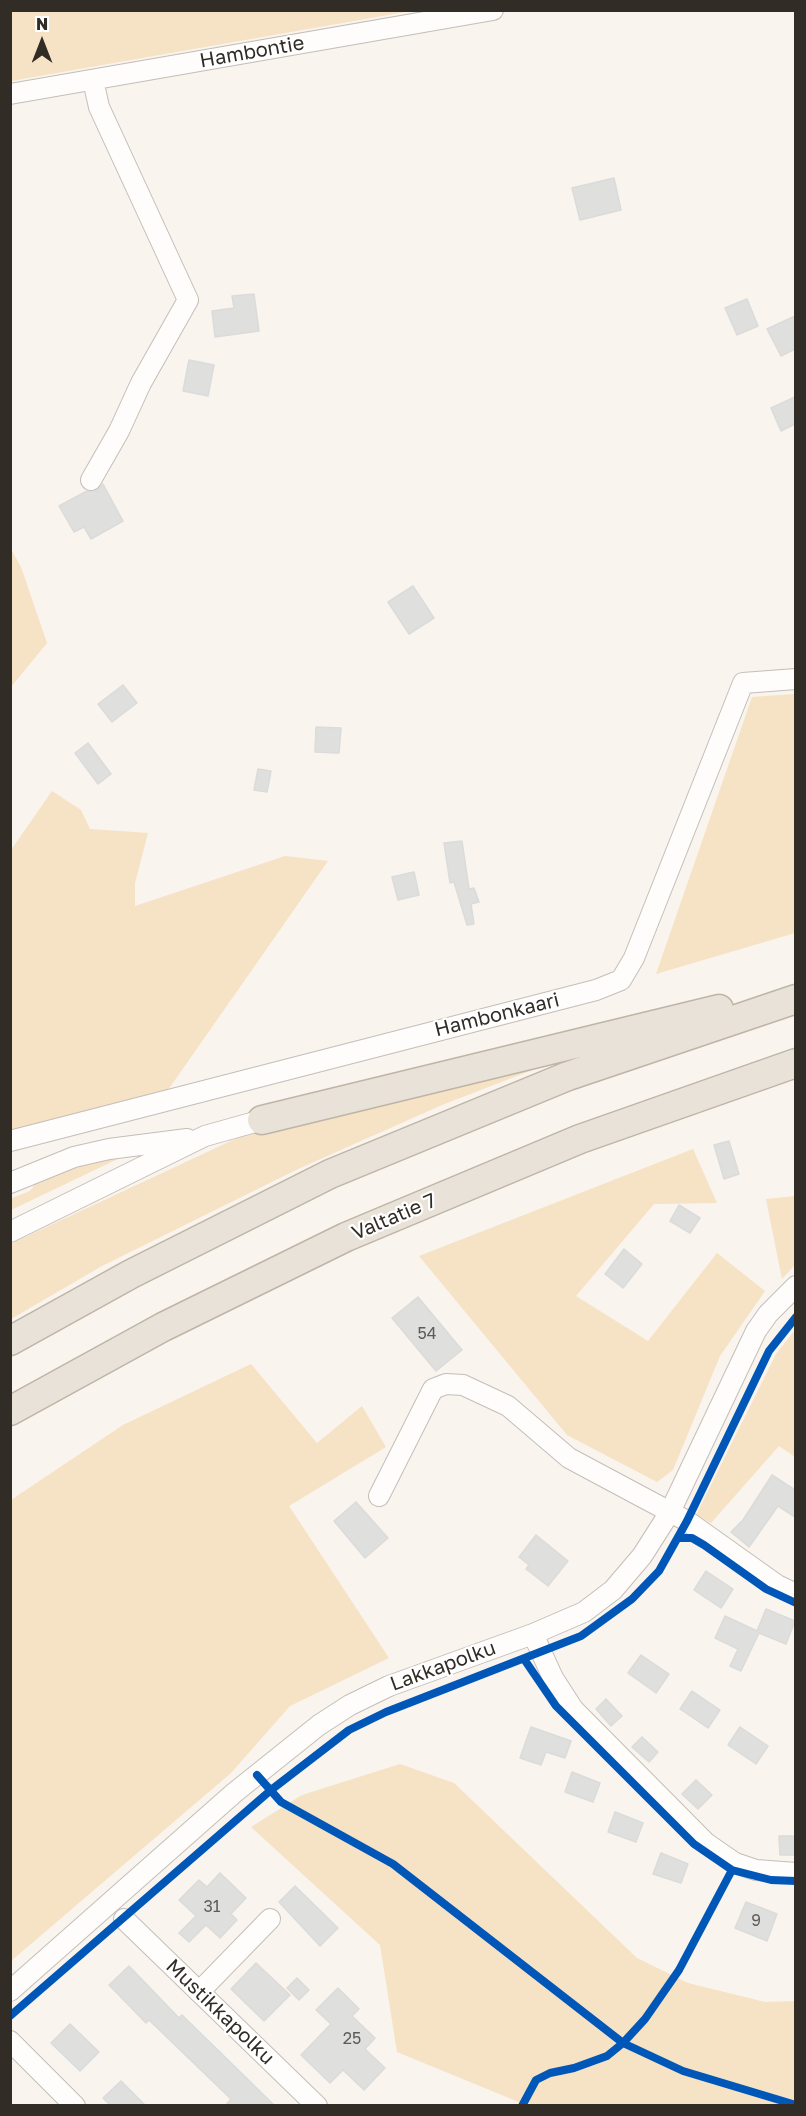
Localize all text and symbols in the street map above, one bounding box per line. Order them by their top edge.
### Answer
north arrow [12,12,72,72]
text: N [36,14,48,34]
street label: Hambontie [198,31,306,73]
street label: Hambonkaari [432,988,562,1042]
street label: Valtatie 7 [348,1189,440,1245]
house number: 54 [417,1324,437,1344]
street label: Lakkapolku [387,1636,499,1696]
house number: 31 [203,1897,221,1917]
house number: 9 [751,1911,761,1931]
street label: Mustikkapolku [161,1954,279,2070]
house number: 25 [343,2029,361,2049]

